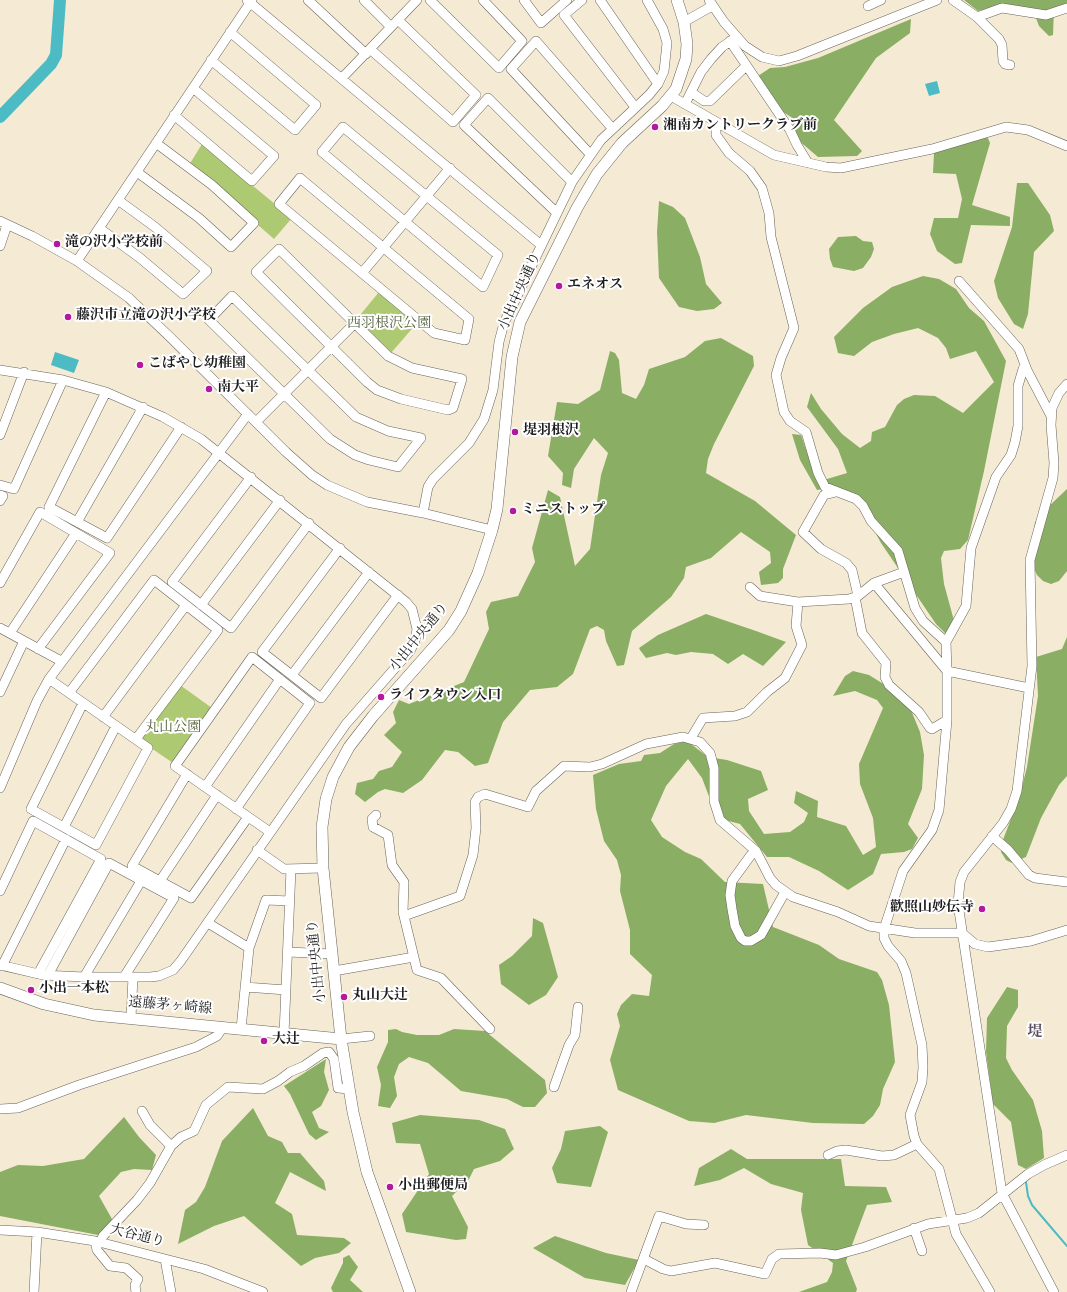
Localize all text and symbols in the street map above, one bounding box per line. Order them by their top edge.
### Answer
place label: 湘南カントリークラブ前 [663,119,817,135]
marker: 湘南カントリークラブ前 [650,122,660,132]
place label: 滝の沢小学校前 [65,236,163,252]
marker: 滝の沢小学校前 [52,239,62,249]
street label: 小出中央通り [496,250,546,334]
place label: エネオス [567,278,623,294]
marker: エネオス [554,281,564,291]
place label: 藤沢市立滝の沢小学校 [76,309,216,325]
marker: 藤沢市立滝の沢小学校 [63,312,73,322]
park label: 西羽根沢公園 [347,317,431,333]
place label: こばやし幼稚園 [148,357,246,373]
marker: こばやし幼稚園 [135,360,145,370]
place label: 南大平 [217,381,259,397]
marker: 南大平 [204,384,214,394]
place label: 堤羽根沢 [523,424,579,440]
marker: 堤羽根沢 [510,427,520,437]
place label: ミニストップ [521,503,605,519]
marker: ミニストップ [508,506,518,516]
street label: 小出中央通り [387,600,453,676]
place label: ライフタウン入口 [389,689,501,705]
marker: ライフタウン入口 [376,692,386,702]
park label: 丸山公園 [145,721,201,737]
place label: 歡照山妙伝寺 [890,901,974,917]
marker: 歡照山妙伝寺 [977,904,987,914]
street label: 小出中央通り [305,918,331,1004]
place label: 小出一本松 [39,982,109,998]
marker: 小出一本松 [26,985,36,995]
place label: 丸山大辻 [352,989,408,1005]
marker: 丸山大辻 [339,992,349,1002]
street label: 遠藤茅ヶ崎線 [127,995,213,1019]
district label: 堤 [1028,1024,1042,1042]
place label: 大辻 [272,1033,300,1049]
marker: 大辻 [259,1036,269,1046]
place label: 小出郵便局 [398,1179,468,1195]
marker: 小出郵便局 [385,1182,395,1192]
street label: 大谷通り [108,1222,166,1252]

